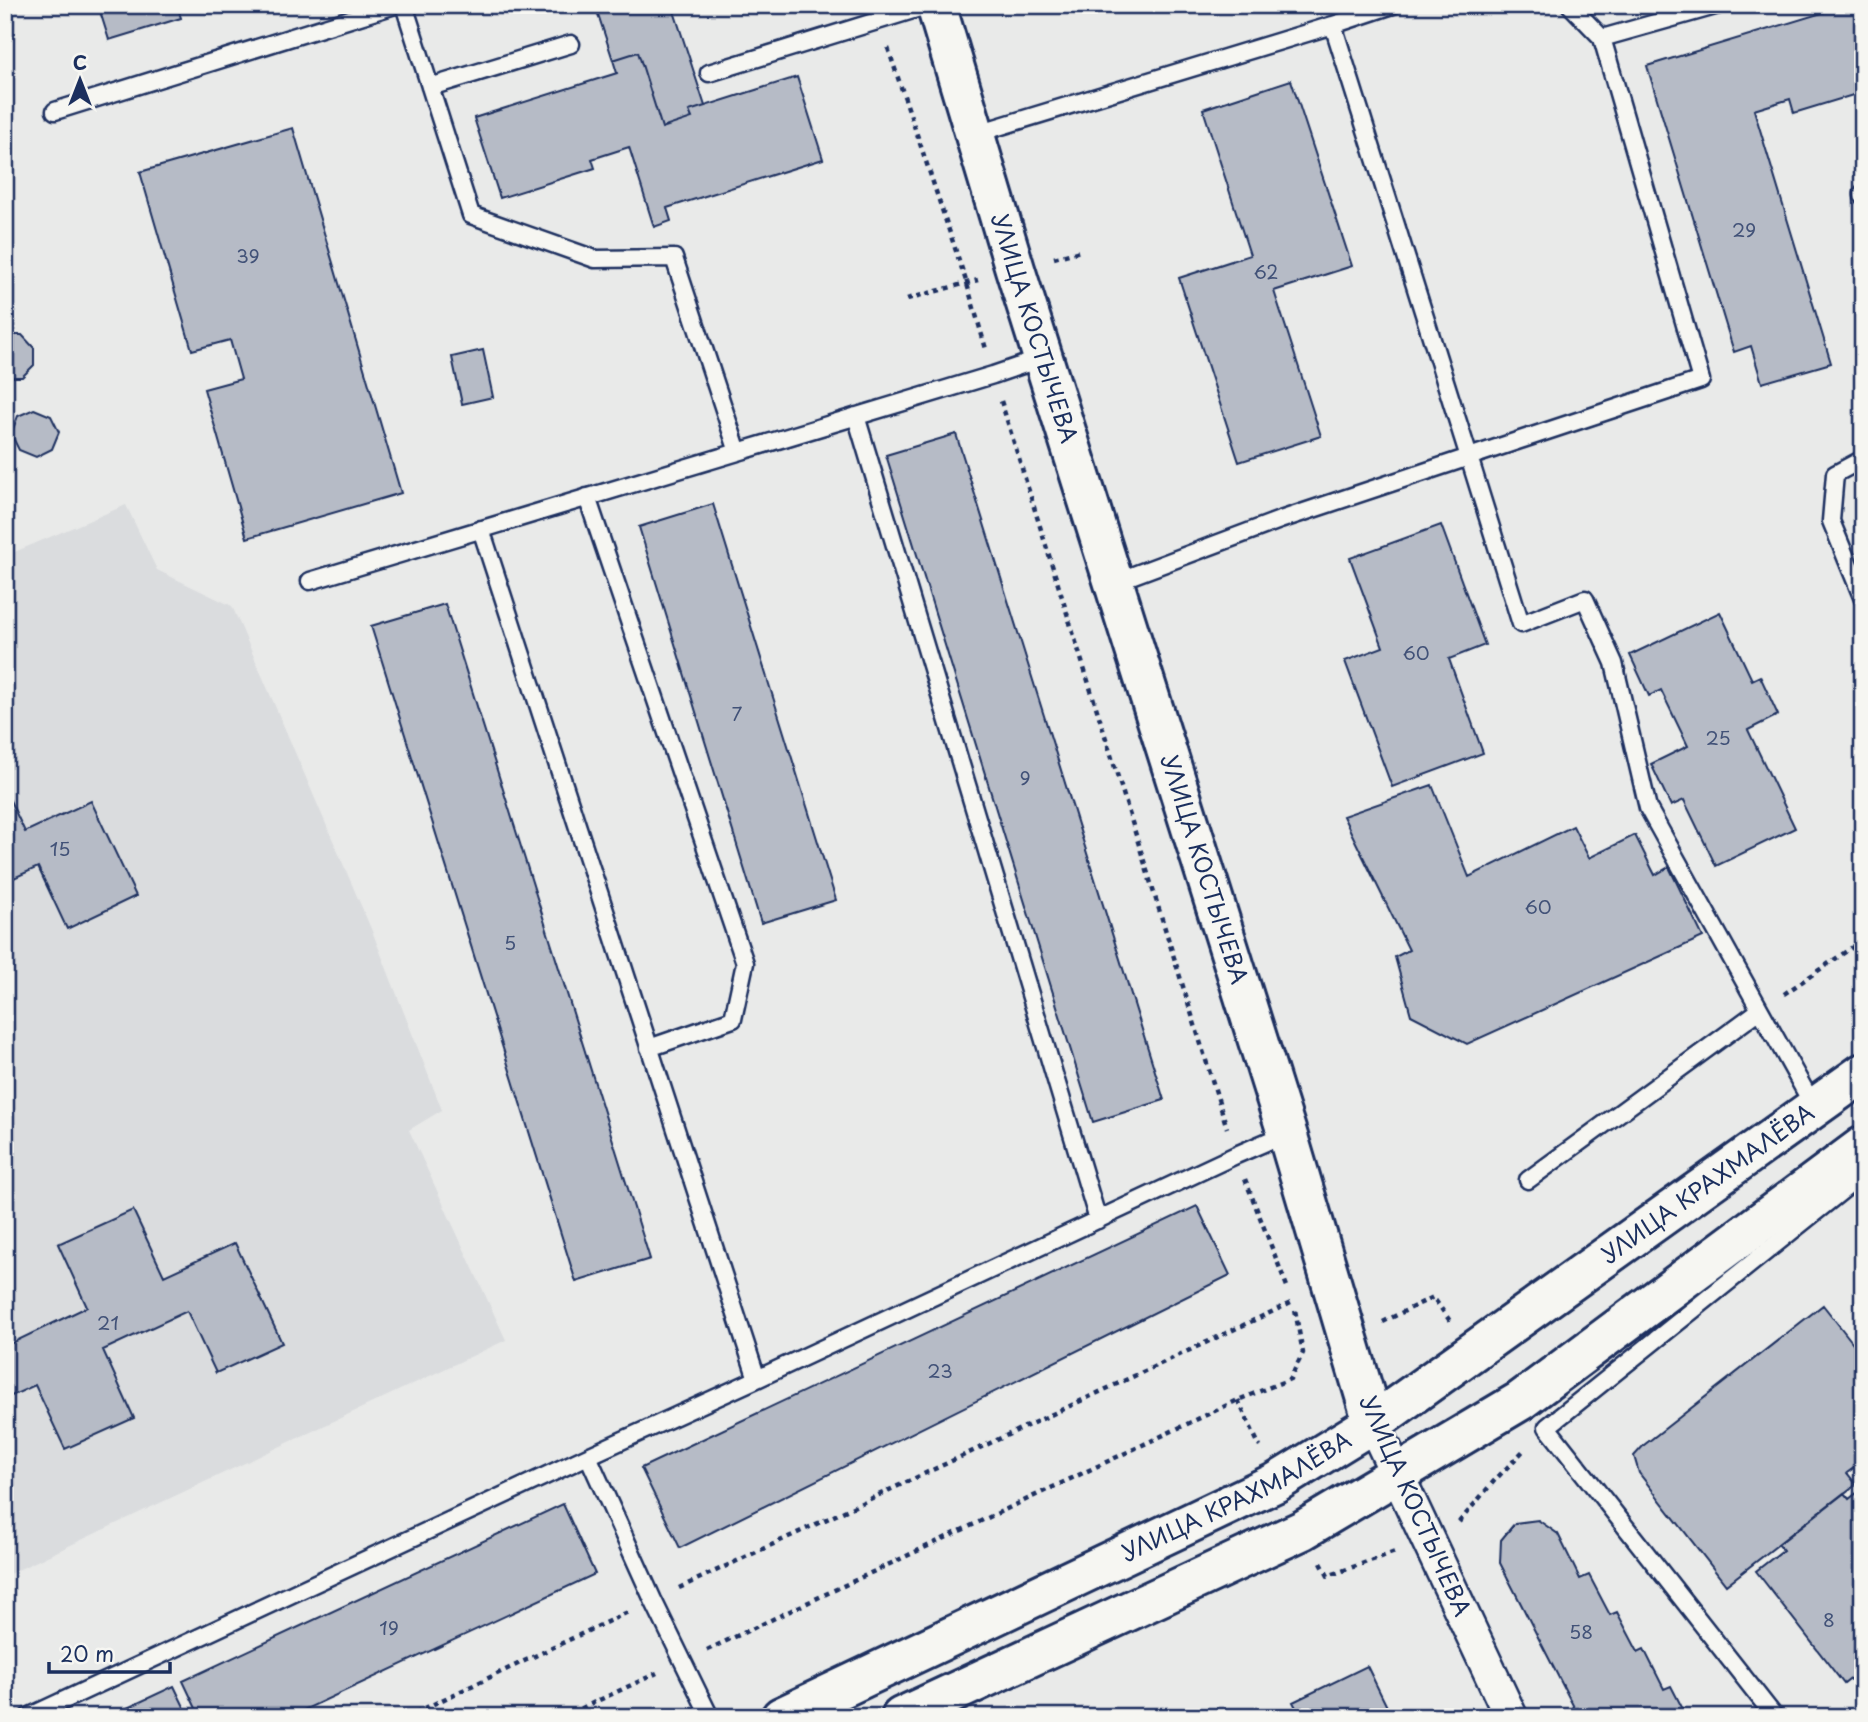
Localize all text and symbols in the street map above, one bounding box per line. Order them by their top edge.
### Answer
north arrow [46,46,116,116]
text: С [73,48,87,76]
street label: УЛИЦА КОСТЫЧЕВА [983,209,1088,447]
house number: 29 [1732,215,1756,243]
house number: 39 [236,241,260,269]
house number: 62 [1254,257,1278,285]
house number: 60 [1402,638,1430,666]
house number: 7 [732,699,743,727]
house number: 25 [1705,723,1731,751]
street label: УЛИЦА КОСТЫЧЕВА [1153,750,1258,988]
house number: 9 [1019,763,1031,791]
house number: 15 [50,834,70,862]
house number: 60 [1524,892,1552,920]
house number: 5 [504,928,516,956]
street label: УЛИЦА КРАХМАЛЁВА [1593,1094,1821,1271]
house number: 21 [97,1308,119,1336]
house number: 23 [927,1356,953,1384]
street label: УЛИЦА КОСТЫЧЕВА [1352,1389,1481,1621]
street label: УЛИЦА КРАХМАЛЁВА [1115,1422,1357,1569]
house number: 8 [1823,1605,1835,1633]
house number: 19 [379,1613,399,1641]
house number: 58 [1569,1617,1593,1645]
scale bar [49,1631,170,1675]
text: 20 m [60,1637,114,1669]

